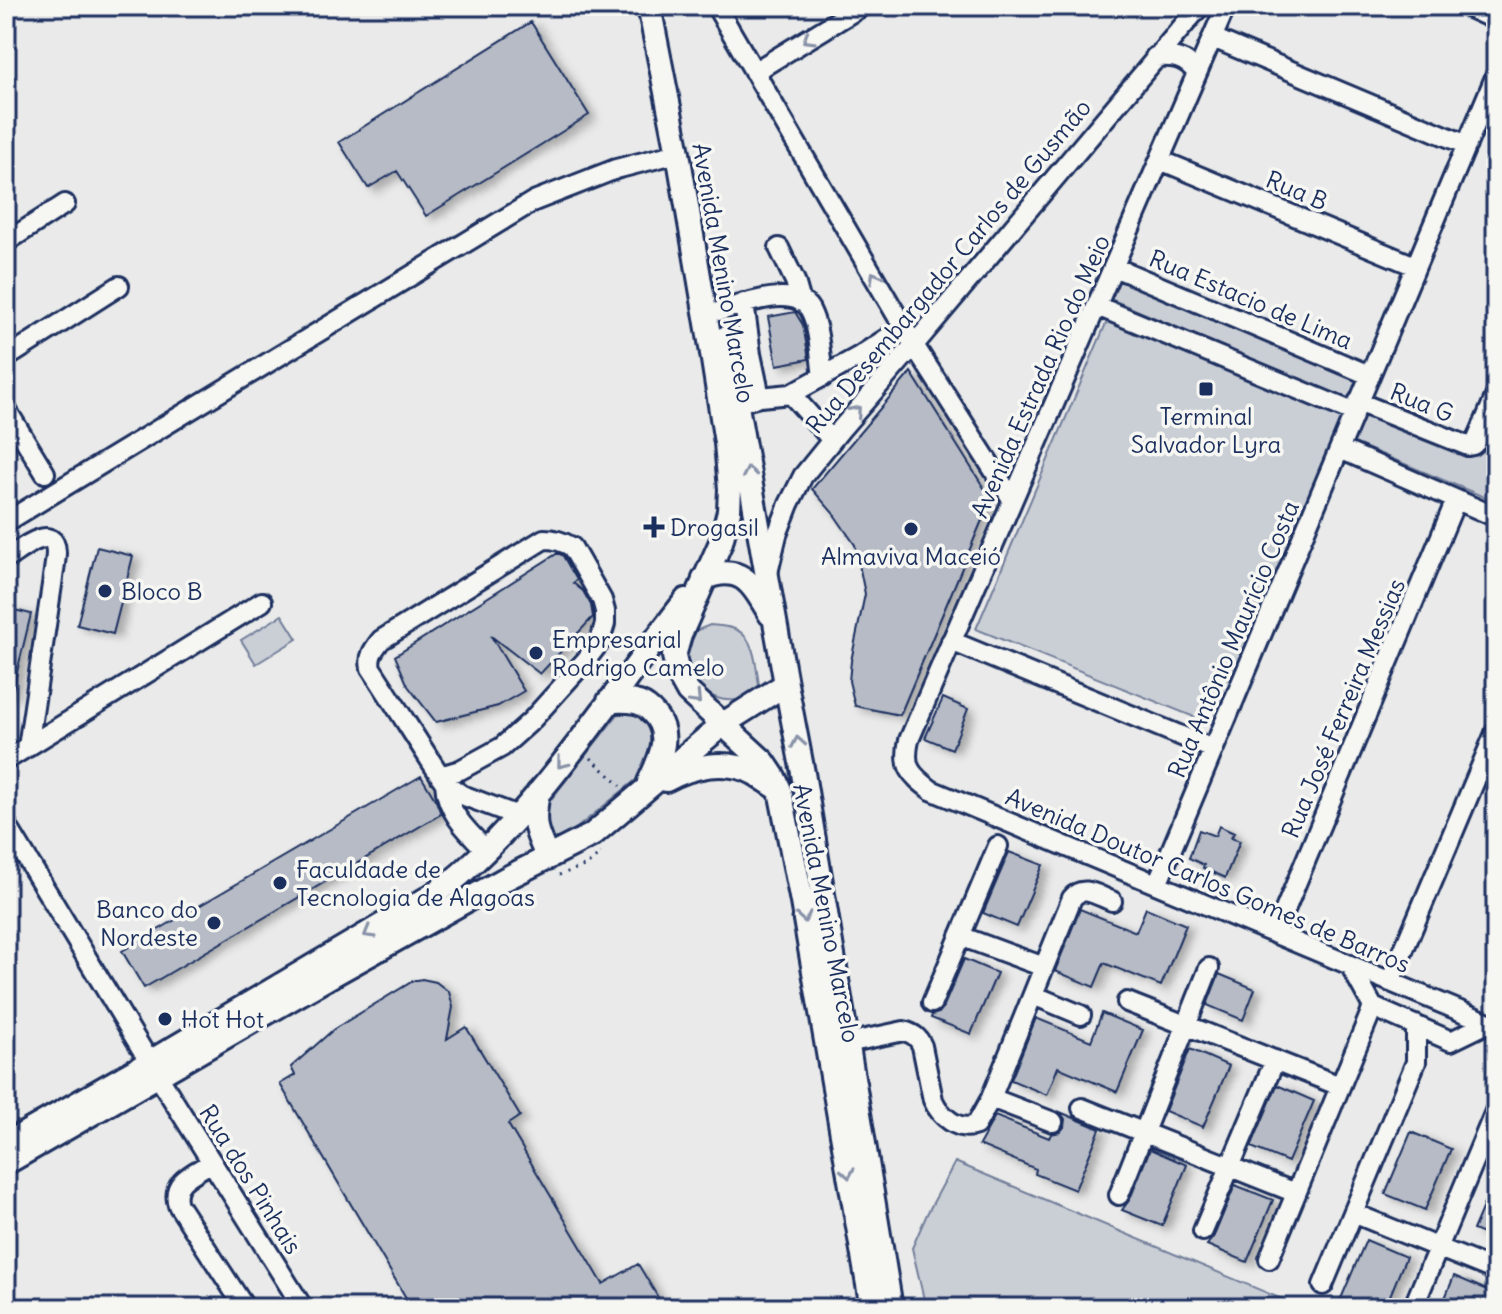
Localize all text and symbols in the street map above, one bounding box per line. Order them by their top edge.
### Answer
one-way arrow [802,30,817,45]
street label: Rua Desembargador Carlos de Gusmão [799,93,1097,439]
street label: Avenida Menino Marcelo [686,141,762,405]
street label: Rua B [1262,164,1332,216]
street label: Avenida Estrada Rio do Meio [964,230,1116,522]
street label: Rua Estacio de Lima [1145,243,1357,355]
one-way arrow [869,271,885,286]
street label: Rua G [1386,376,1458,428]
marker: Terminal Salvador Lyra [1197,380,1215,398]
place label: Terminal Salvador Lyra [1131,401,1281,459]
one-way arrow [846,406,860,421]
one-way arrow [741,465,758,478]
street label: Rua Antônio Maurício Costa [1161,496,1305,782]
place label: Drogasil [670,512,759,542]
marker: Drogasil [645,518,663,536]
marker: Almaviva Maceió [902,520,920,538]
place label: Almaviva Maceió [821,541,1001,571]
street label: Rua José Ferreira Messias [1275,574,1411,842]
place label: Bloco B [121,576,203,606]
marker: Bloco B [96,582,114,600]
place label: Empresarial Rodrigo Camelo [552,624,725,682]
marker: Empresarial Rodrigo Camelo [527,644,545,662]
one-way arrow [687,690,702,704]
one-way arrow [790,735,807,749]
one-way arrow [557,754,571,769]
street label: Avenida Menino Marcelo [787,781,867,1045]
street label: Avenida Doutor Carlos Gomes de Barros [1001,781,1415,979]
place label: Faculdade de Tecnologia de Alagoas [296,854,535,912]
marker: Faculdade de Tecnologia de Alagoas [271,874,289,892]
place label: Banco do Nordeste [96,894,198,952]
one-way arrow [795,910,812,924]
marker: Banco do Nordeste [205,914,223,932]
one-way arrow [363,923,378,939]
place label: Hot Hot [181,1004,264,1034]
marker: Hot Hot [156,1010,174,1028]
street label: Rua dos Pinhais [193,1099,309,1259]
one-way arrow [839,1166,856,1180]

